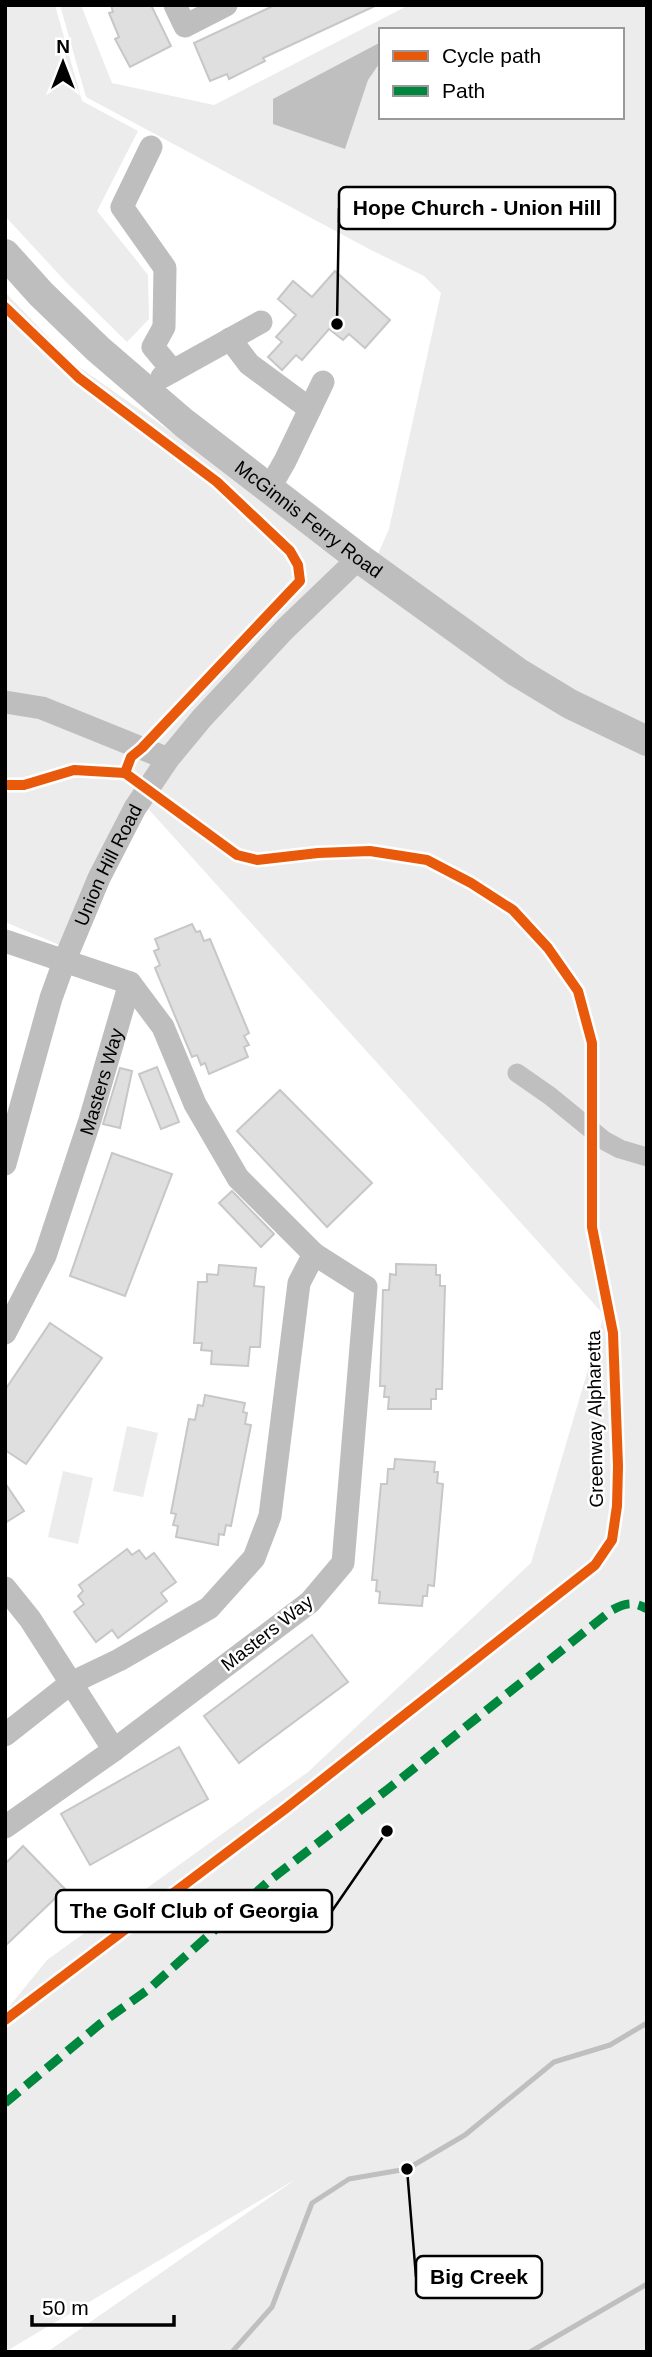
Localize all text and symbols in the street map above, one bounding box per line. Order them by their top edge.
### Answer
north arrow [28,28,98,98]
legend [379,28,624,119]
text: N [56,36,70,57]
text: Cycle path [442,44,541,67]
text: Path [442,79,485,102]
callout: Hope Church - Union Hill [339,187,615,229]
text: Hope Church - Union Hill [353,196,601,219]
street label: McGinnis Ferry Road [231,456,386,582]
street label: Union Hill Road [70,801,146,929]
street label: Masters Way [75,1025,127,1138]
street label: Greenway Alpharetta [583,1330,607,1508]
street label: Masters Way [217,1591,317,1675]
callout: The Golf Club of Georgia [56,1890,332,1932]
text: The Golf Club of Georgia [70,1899,319,1922]
callout: Big Creek [416,2256,542,2298]
text: Big Creek [430,2265,528,2288]
scale bar [32,2284,173,2328]
text: 50 m [42,2296,89,2319]

